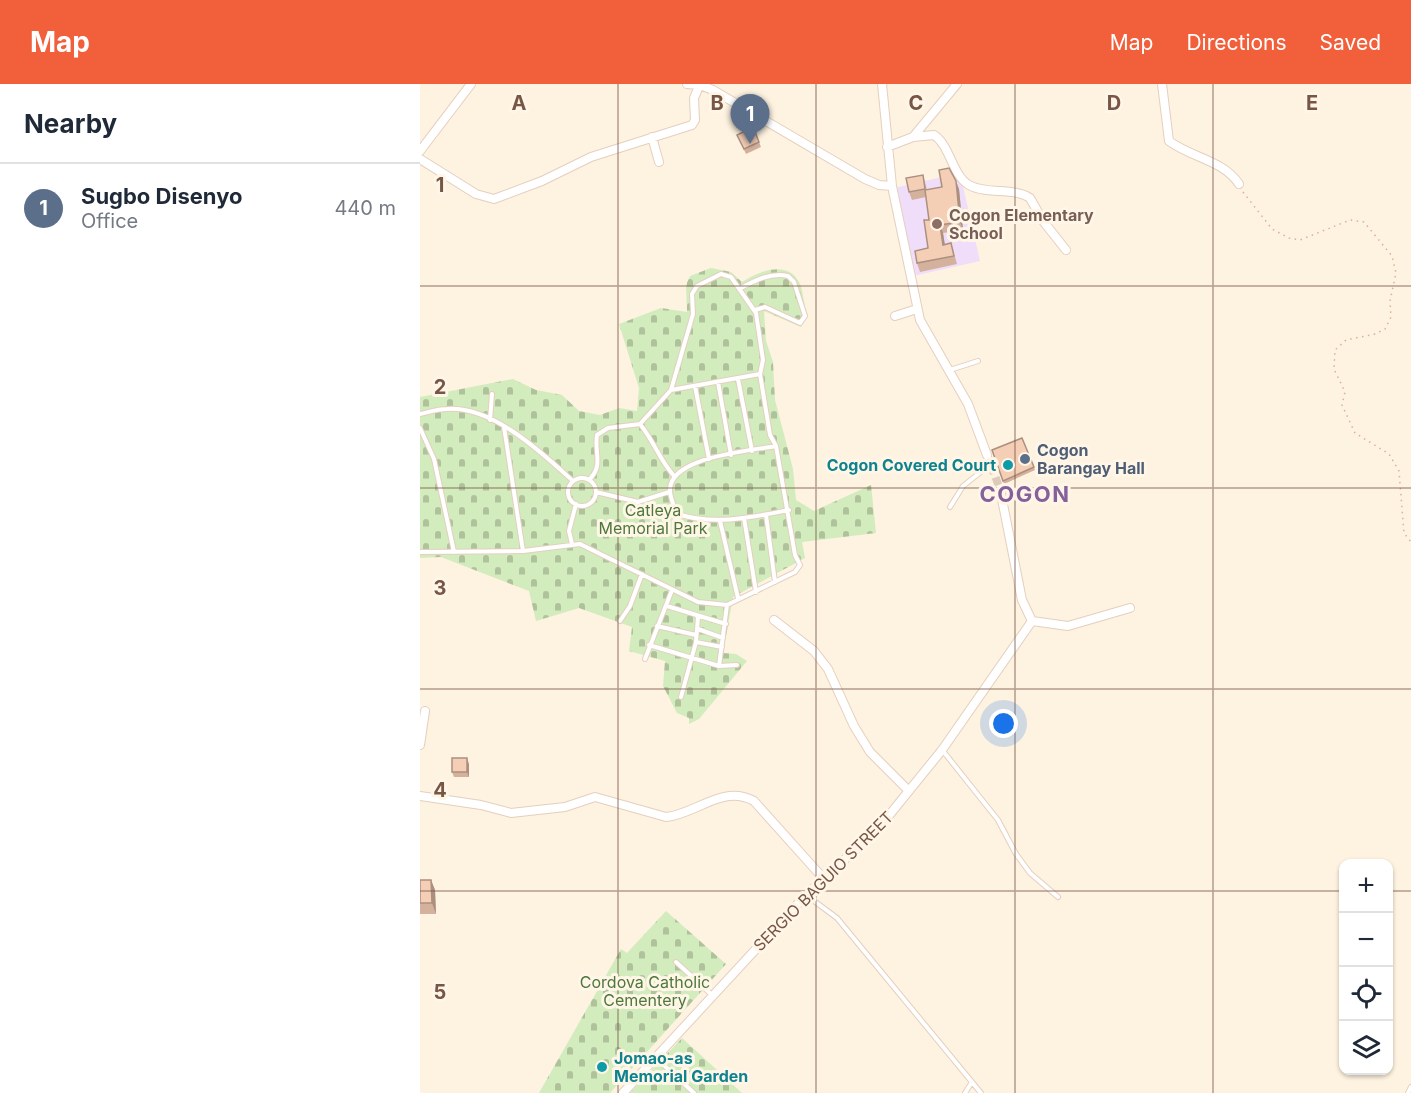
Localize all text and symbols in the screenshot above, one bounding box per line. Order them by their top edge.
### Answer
text: Map [30,25,90,59]
text: Map [1110,30,1153,55]
text: Directions [1186,30,1287,55]
text: Saved [1320,30,1381,55]
text: A [512,91,527,115]
text: B [710,91,724,115]
text: C [909,91,923,115]
text: D [1107,91,1121,115]
text: E [1306,91,1318,115]
pin: 1 [730,94,770,144]
text: Nearby [24,108,117,139]
text: 1 [436,173,444,197]
text: Sugbo Disenyo [81,183,243,209]
text: 1 [39,196,48,220]
text: 440 m [334,196,396,220]
place label: Cogon Elementary School [949,205,1094,243]
text: Office [81,209,138,233]
marker: Cogon Elementary School [930,217,944,231]
text: 2 [434,375,446,399]
place label: Cogon Barangay Hall [1037,440,1145,478]
marker: Cogon Barangay Hall [1018,452,1032,466]
place label: Cogon Covered Court [827,455,996,475]
marker: Cogon Covered Court [1001,458,1015,472]
district label: COGON [980,481,1070,507]
park label: Catleya Memorial Park [598,500,708,538]
text: 3 [434,576,446,600]
your location [989,709,1018,738]
text: 4 [433,778,447,802]
street label: SERGIO BAGUIO STREET [749,807,897,955]
map controls [1339,859,1393,1075]
button: + [1339,859,1393,913]
button: − [1339,913,1393,967]
button: locate [1339,967,1393,1021]
park label: Cordova Catholic Cementery [580,972,710,1010]
text: 5 [434,980,446,1004]
button: layers [1339,1021,1393,1075]
place label: Jomao-as Memorial Garden [614,1048,748,1086]
marker: Jomao-as Memorial Garden [595,1060,609,1074]

